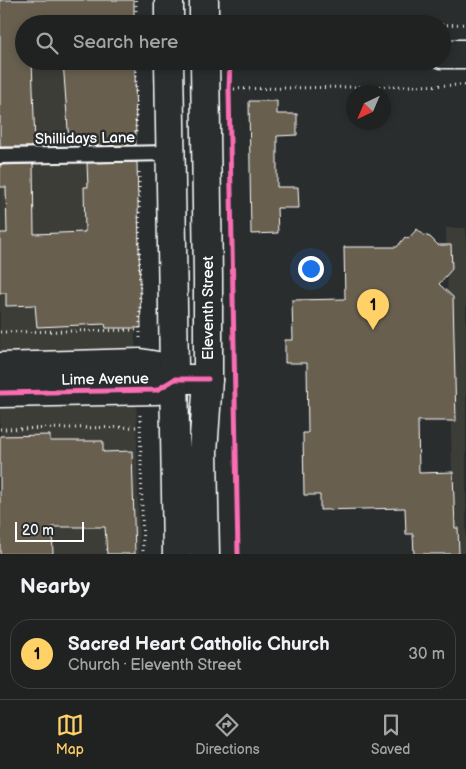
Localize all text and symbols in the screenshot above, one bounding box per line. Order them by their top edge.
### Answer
search box [15,15,451,70]
icon: search [33,29,61,57]
text: Search here [73,31,178,54]
north arrow [346,85,391,130]
street label: Shillidays Lane [35,128,135,149]
street label: Eleventh Street [199,256,218,360]
your location [298,256,324,282]
pin: 1 [357,289,389,330]
street label: Lime Avenue [61,369,149,390]
scale bar [15,519,84,542]
text: 20 m [22,522,54,539]
text: Nearby [20,574,90,599]
text: Sacred Heart Catholic Church [68,633,330,656]
text: 1 [34,645,40,664]
text: 30 m [408,645,445,664]
text: Church · Eleventh Street [68,656,241,675]
tab: Map [56,711,84,758]
tab: Directions [195,711,260,758]
tab: Saved [371,711,410,758]

